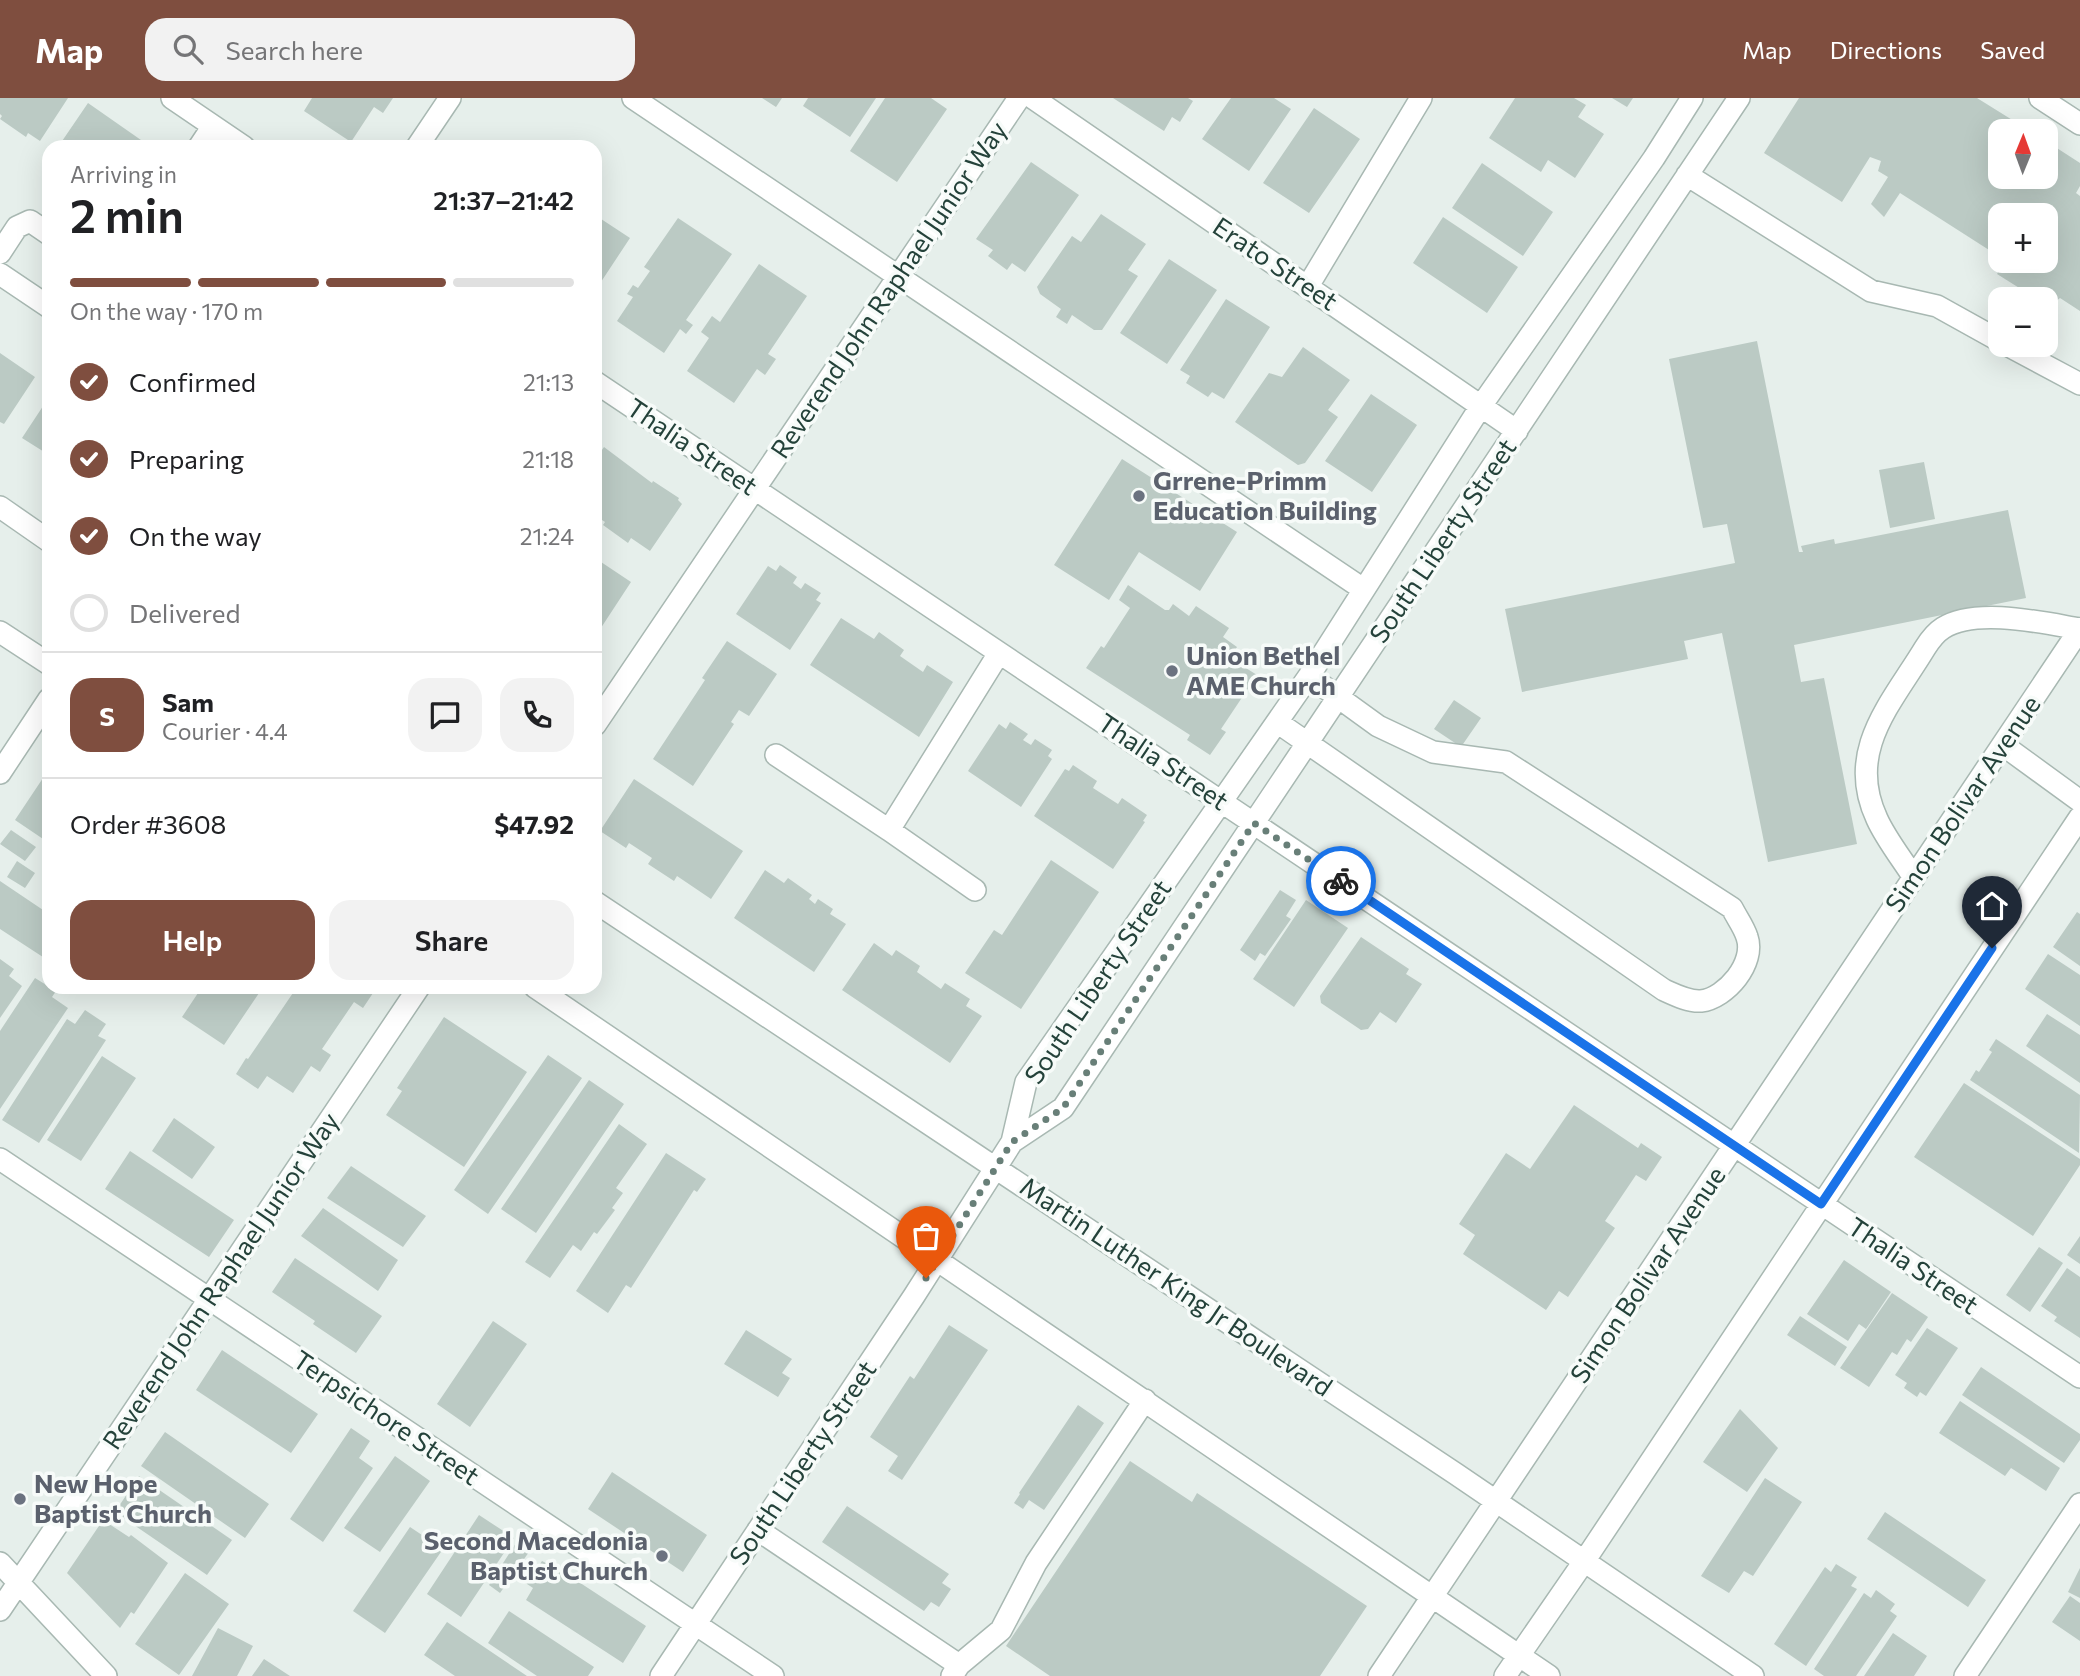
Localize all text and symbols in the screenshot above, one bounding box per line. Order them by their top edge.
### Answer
search box [145,18,635,81]
text: Map [35,29,103,70]
icon: search [169,30,207,68]
text: Search here [225,34,363,65]
text: Map [1742,35,1792,64]
text: Directions [1830,35,1942,64]
text: Saved [1980,35,2045,64]
street label: Reverend John Raphael Junior Way [763,115,1012,463]
north arrow [1988,119,2058,189]
map controls [1988,119,2058,357]
text: Arriving in [70,160,177,188]
text: 21:37–21:42 [433,184,574,215]
text: 2 min [70,186,184,242]
button: + [1988,203,2058,273]
street label: Erato Street [1208,210,1344,316]
button: − [1988,287,2058,357]
text: On the way · 170 m [70,297,263,325]
icon: check [70,363,108,401]
text: Confirmed [129,366,256,397]
text: 21:13 [523,368,574,396]
street label: Thalia Street [622,391,764,501]
street label: South Liberty Street [1362,432,1522,648]
icon: check [70,440,108,478]
text: Preparing [129,443,244,474]
text: 21:18 [522,445,574,473]
place label: Grrene-Primm Education Building [1153,464,1377,525]
marker: Grrene-Primm Education Building [1131,488,1147,504]
icon: check [70,517,108,555]
text: On the way [129,520,262,551]
text: 21:24 [520,522,574,550]
text: Delivered [129,597,240,628]
place label: Union Bethel AME Church [1186,639,1340,700]
marker: Union Bethel AME Church [1164,663,1180,679]
button: chat [408,678,482,752]
button: phone [500,678,574,752]
text: Sam [162,686,214,717]
street label: Simon Bolivar Avenue [1878,689,2046,917]
text: S [99,700,115,731]
street label: Thalia Street [1093,706,1235,816]
text: Courier · 4.4 [162,717,288,745]
text: Order #3608 [70,808,226,839]
text: $47.92 [494,808,574,839]
courier [1306,846,1376,916]
icon: bike [1322,862,1360,900]
street label: South Liberty Street [1017,873,1177,1089]
pin [1962,876,2022,948]
icon: home [1973,887,2011,925]
button: Help [70,900,315,980]
button: Share [329,900,574,980]
street label: Reverend John Raphael Junior Way [95,1106,344,1454]
street label: Simon Bolivar Avenue [1563,1160,1731,1388]
street label: Martin Luther King Jr Boulevard [1015,1170,1339,1402]
pin [896,1206,956,1278]
street label: Thalia Street [1843,1210,1985,1320]
icon: bag [907,1217,945,1255]
street label: Terpsichore Street [288,1343,486,1491]
street label: South Liberty Street [722,1354,882,1570]
place label: New Hope Baptist Church [34,1467,212,1528]
marker: New Hope Baptist Church [12,1491,28,1507]
place label: Second Macedonia Baptist Church [424,1524,648,1585]
marker: Second Macedonia Baptist Church [654,1548,670,1564]

